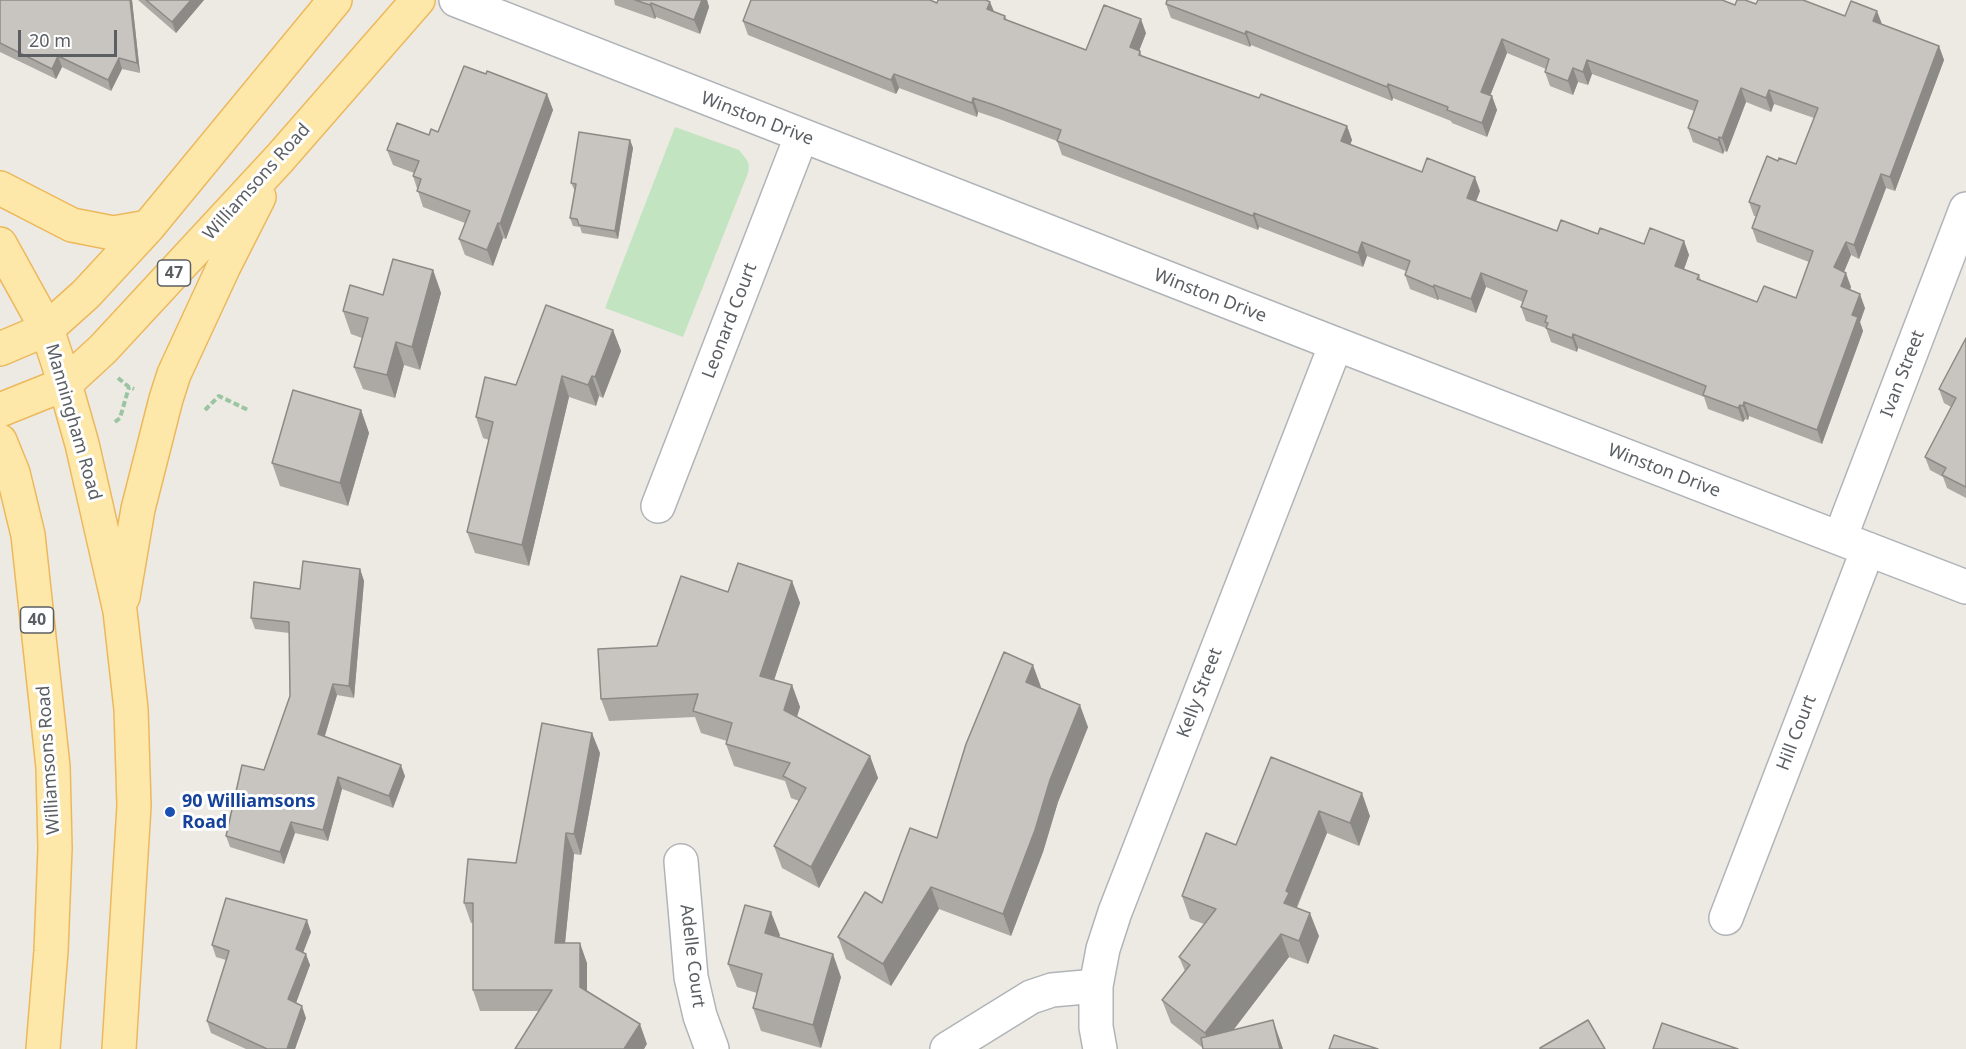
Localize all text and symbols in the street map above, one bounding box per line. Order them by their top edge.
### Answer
scale bar [21,18,120,56]
text: 20 m [29,28,71,52]
street label: Winston Drive [698,88,816,150]
street label: Williamsons Road [199,119,315,245]
road number: 47 [158,260,190,286]
street label: Leonard Court [698,260,762,382]
street label: Winston Drive [1151,265,1269,327]
street label: Ivan Street [1877,327,1929,421]
street label: Manningham Road [40,341,106,503]
street label: Winston Drive [1605,440,1723,502]
road number: 40 [20,607,54,633]
street label: Kelly Street [1173,645,1227,741]
street label: Williamsons Road [33,685,65,835]
street label: Hill Court [1773,692,1821,774]
place label: 90 Williamsons Road [182,791,316,834]
marker: 90 Williamsons Road [163,805,177,819]
street label: Adelle Court [675,903,709,1009]

